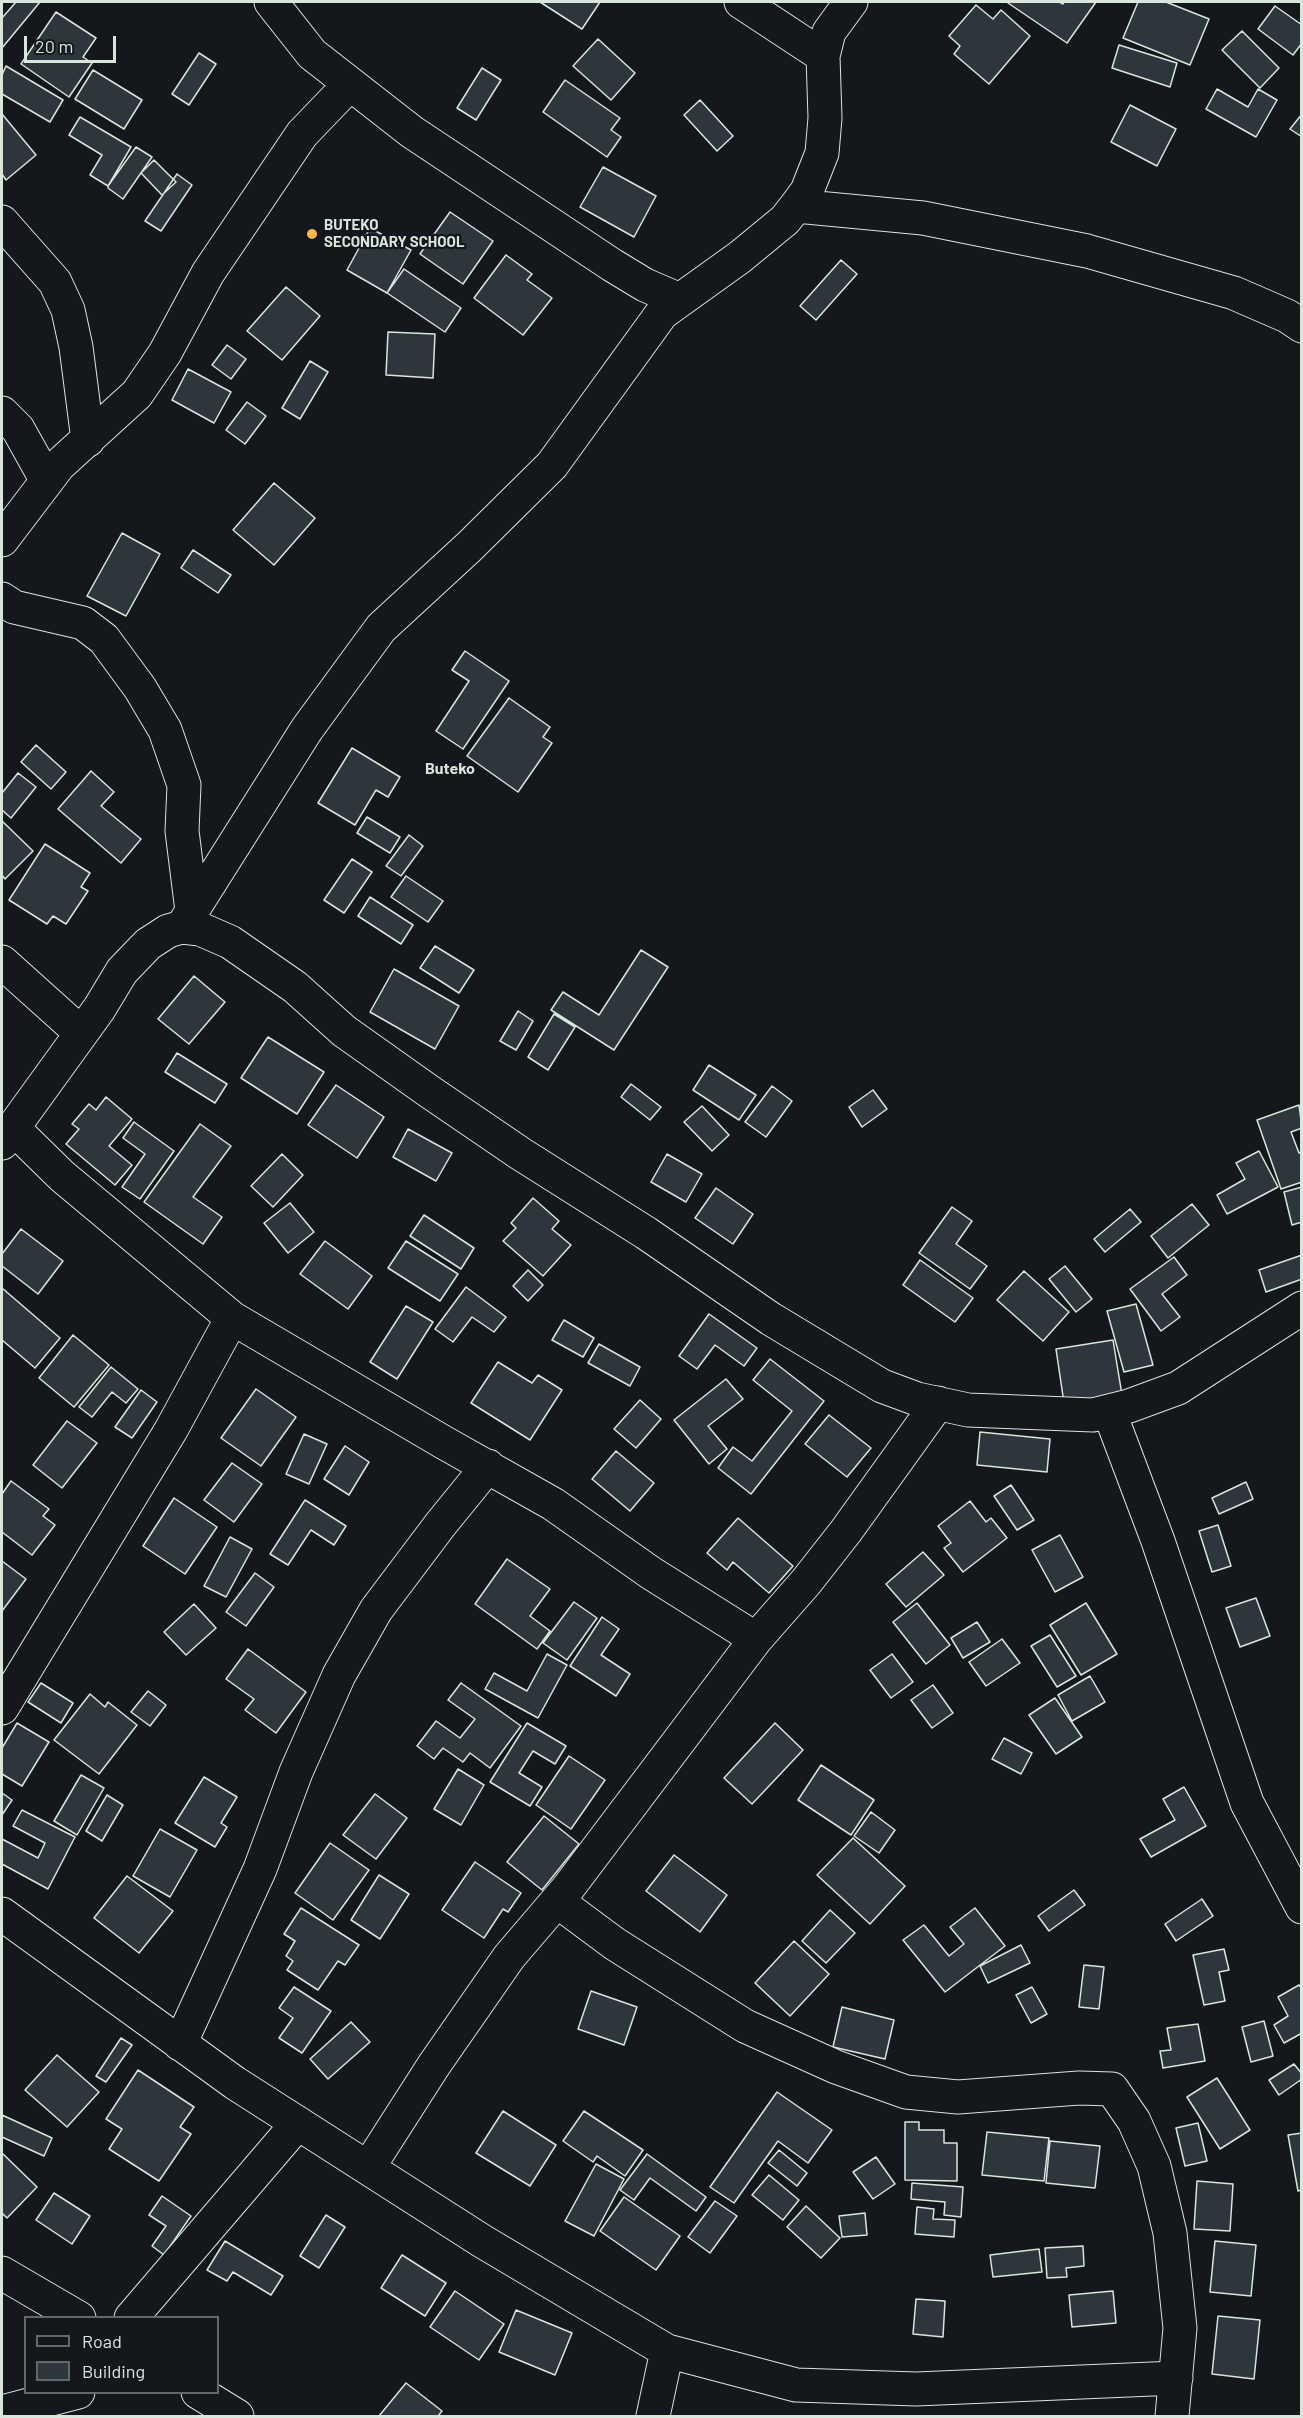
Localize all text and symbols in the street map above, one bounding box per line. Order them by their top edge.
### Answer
scale bar [27,24,118,62]
text: 20 m [35,35,73,57]
place label: BUTEKO SECONDARY SCHOOL [324,216,464,251]
marker: BUTEKO SECONDARY SCHOOL [305,227,319,241]
district label: Buteko [425,759,475,779]
legend [24,2316,219,2394]
text: Road [82,2330,122,2352]
text: Building [82,2360,145,2382]

